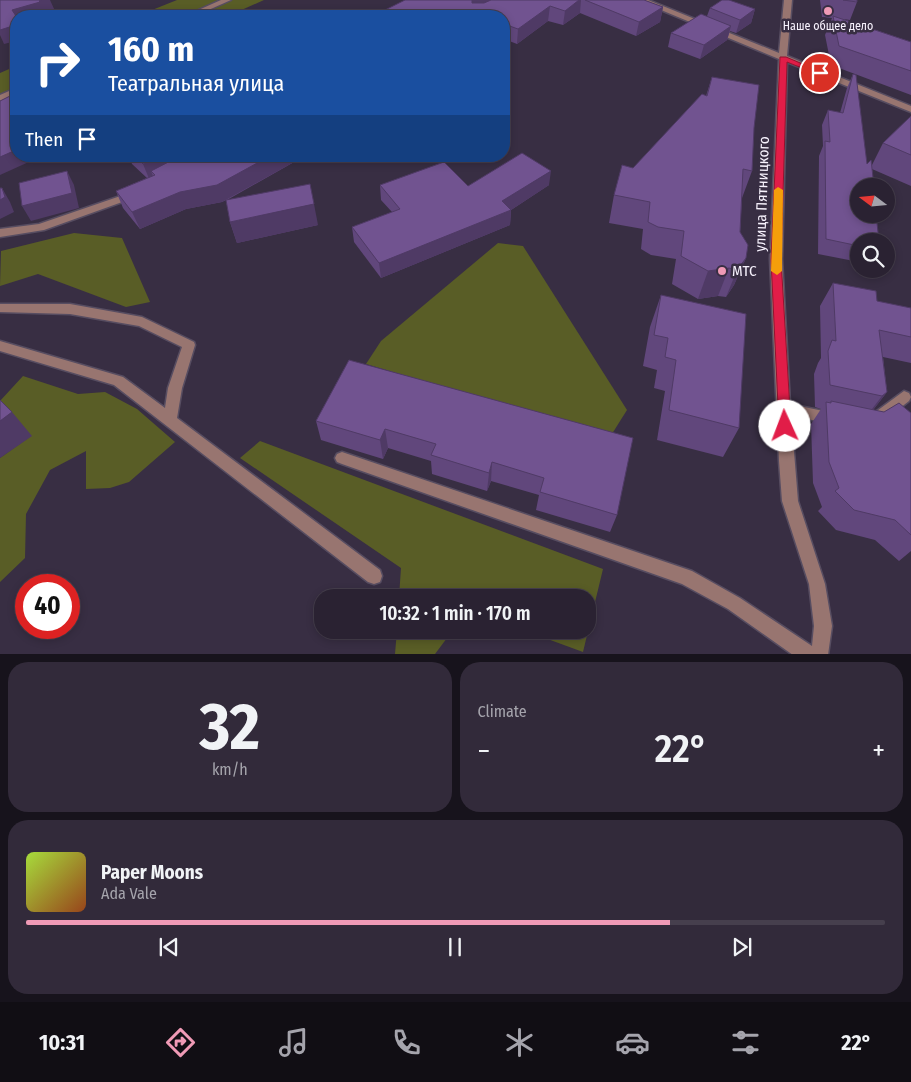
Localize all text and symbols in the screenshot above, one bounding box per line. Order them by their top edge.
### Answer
marker: Наше общее дело [822,5,834,17]
place label: Наше общее дело [783,19,873,33]
text: 160 m [108,28,194,70]
icon: right [25,30,90,95]
pin [799,52,841,94]
icon: arrive [806,59,834,87]
text: Театральная улица [108,70,284,97]
icon: arrive [73,125,101,153]
text: Then [25,128,63,151]
street label: улица Пятницкого [751,136,773,252]
north arrow [850,178,895,222]
map controls [850,178,895,278]
button: search [850,233,895,278]
place label: МТС [732,262,757,280]
marker: МТС [716,265,728,277]
position arrow [758,399,810,451]
speed limit sign: 40 [15,574,80,639]
text: 10:32 · 1 min · 170 m [379,602,531,625]
text: 32 [200,688,260,766]
text: Climate [478,702,527,721]
text: 22° [655,726,708,772]
text: − [478,734,490,767]
text: + [872,734,885,767]
text: km/h [212,760,248,779]
text: Paper Moons [101,861,203,884]
text: Ada Vale [101,884,157,903]
icon: previous [155,933,183,961]
icon: pause [441,933,469,961]
icon: next [728,933,756,961]
icon: directions [163,1025,198,1060]
icon: music [276,1025,311,1060]
icon: phone [389,1025,424,1060]
icon: climate [502,1025,537,1060]
icon: car [615,1025,650,1060]
icon: filters [728,1025,763,1060]
text: 10:31 [39,1029,85,1056]
text: 22° [841,1029,872,1056]

